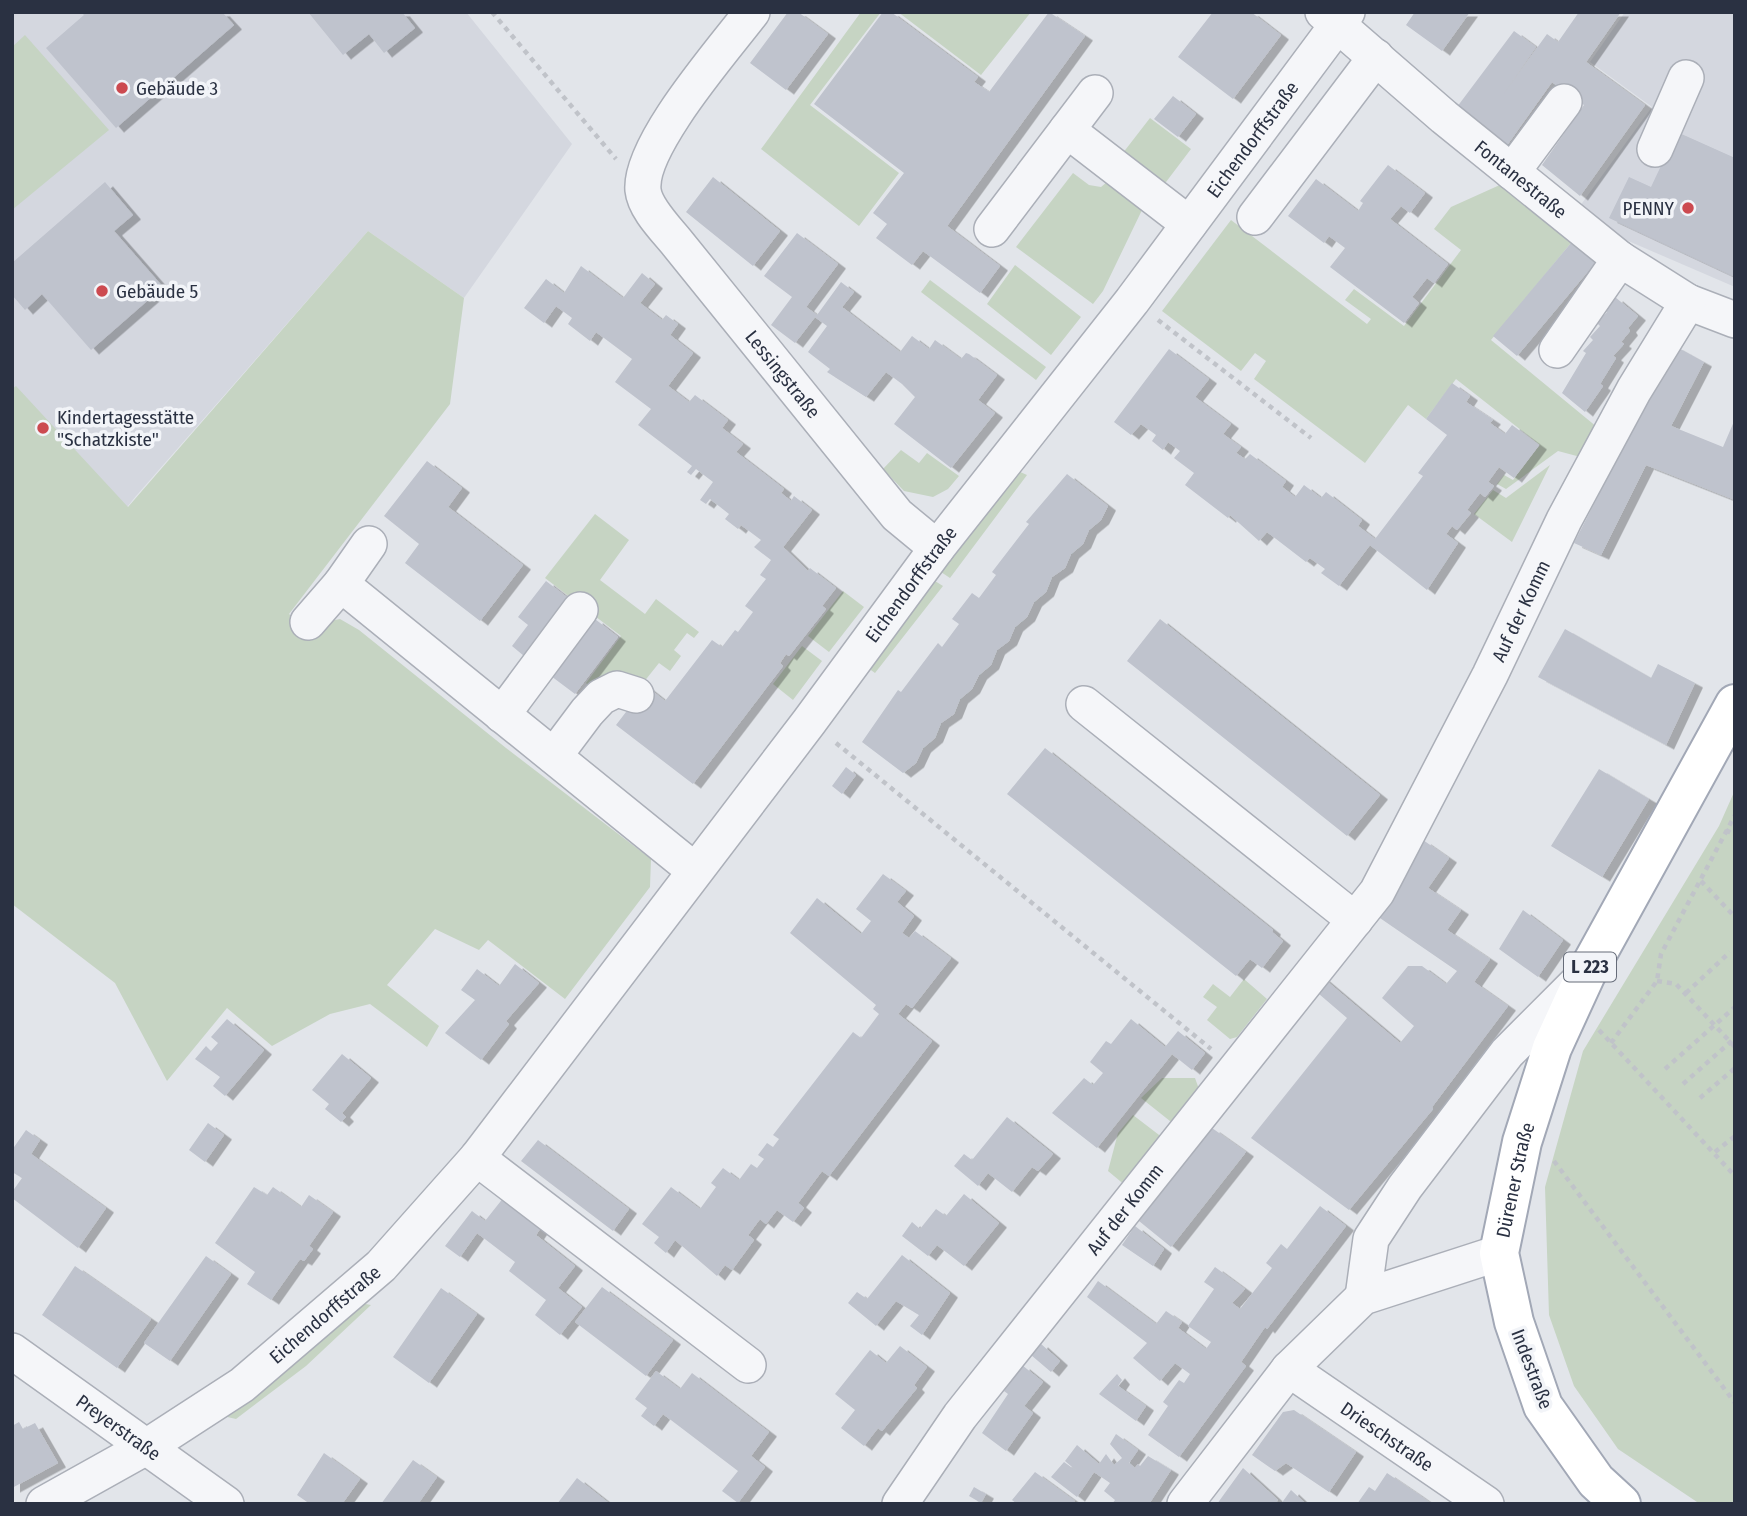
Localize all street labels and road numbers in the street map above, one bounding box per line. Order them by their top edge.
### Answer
street label: Eichendorffstraße [1202,77,1303,202]
street label: Fontanestraße [1470,135,1572,223]
street label: Lessingstraße [741,326,825,423]
street label: Eichendorffstraße [860,521,961,647]
street label: Auf der Komm [1487,556,1555,665]
road number: L 223 [1564,952,1616,982]
street label: Dürener Straße [1491,1119,1539,1240]
street label: Auf der Komm [1081,1159,1168,1259]
street label: Eichendorffstraße [264,1260,385,1368]
street label: Indestraße [1506,1326,1558,1412]
street label: Preyerstraße [72,1389,165,1465]
street label: Drieschstraße [1336,1396,1438,1476]

